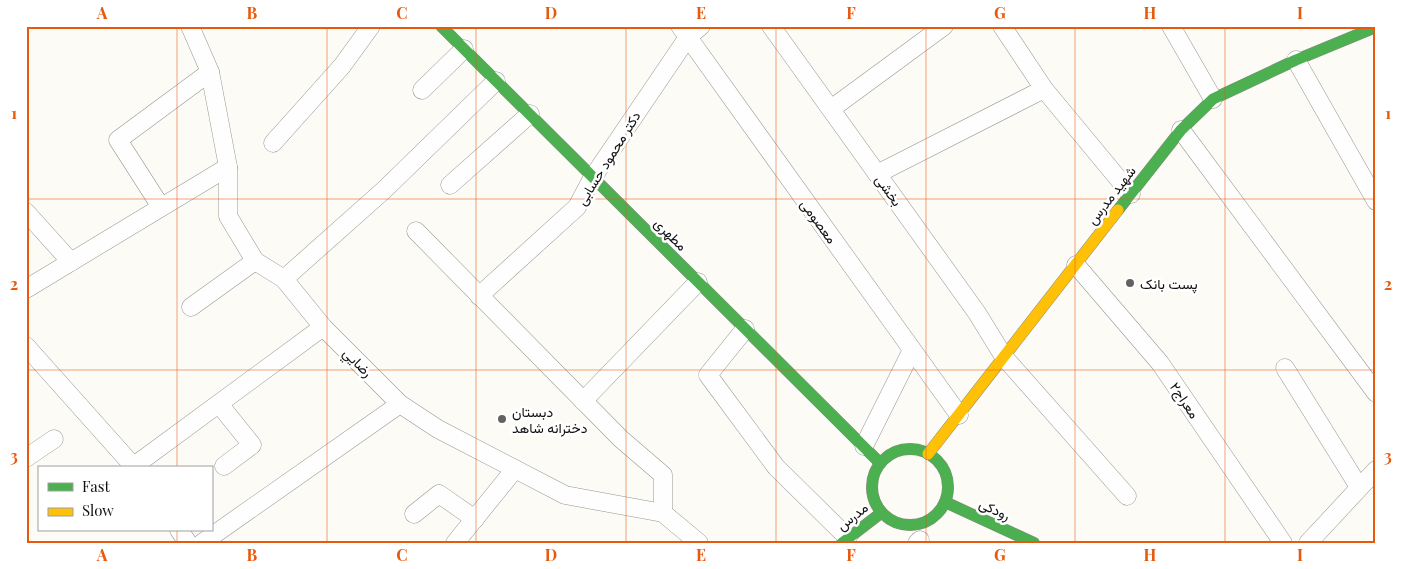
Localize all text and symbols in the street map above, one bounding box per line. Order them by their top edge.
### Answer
text: A [96,2,108,23]
text: B [247,2,258,23]
text: C [396,2,408,23]
text: D [545,2,557,23]
text: E [696,2,706,23]
text: F [846,2,856,23]
text: G [994,2,1006,23]
text: H [1144,2,1157,23]
text: I [1297,2,1303,23]
text: 1 [11,102,17,123]
text: 1 [1385,102,1391,123]
street label: دکتر محمود حسابی [571,107,645,209]
street label: شهید مدرس [1082,162,1140,228]
street label: بخشی [871,170,907,210]
street label: معصومی [796,195,842,247]
street label: مطهری [650,213,692,255]
text: 2 [10,273,18,294]
text: 2 [1384,273,1392,294]
place label: پست بانک [1140,274,1198,294]
marker: پست بانک [1124,277,1136,289]
street label: رضایي [337,343,377,383]
street label: معراج۲ [1164,378,1204,423]
place label: دبستان دخترانه شاهد [512,402,588,437]
marker: دبستان دخترانه شاهد [496,413,508,425]
text: 3 [10,445,18,466]
text: 3 [1384,445,1392,466]
legend [38,466,212,532]
text: Fast [82,476,111,496]
street label: رودکی [976,493,1014,525]
street label: مدرس [832,498,872,534]
text: Slow [82,500,114,520]
text: A [96,544,108,565]
text: B [247,544,258,565]
text: C [396,544,408,565]
text: D [545,544,557,565]
text: E [696,544,706,565]
text: F [846,544,856,565]
text: G [994,544,1006,565]
text: H [1144,544,1157,565]
text: I [1297,544,1303,565]

